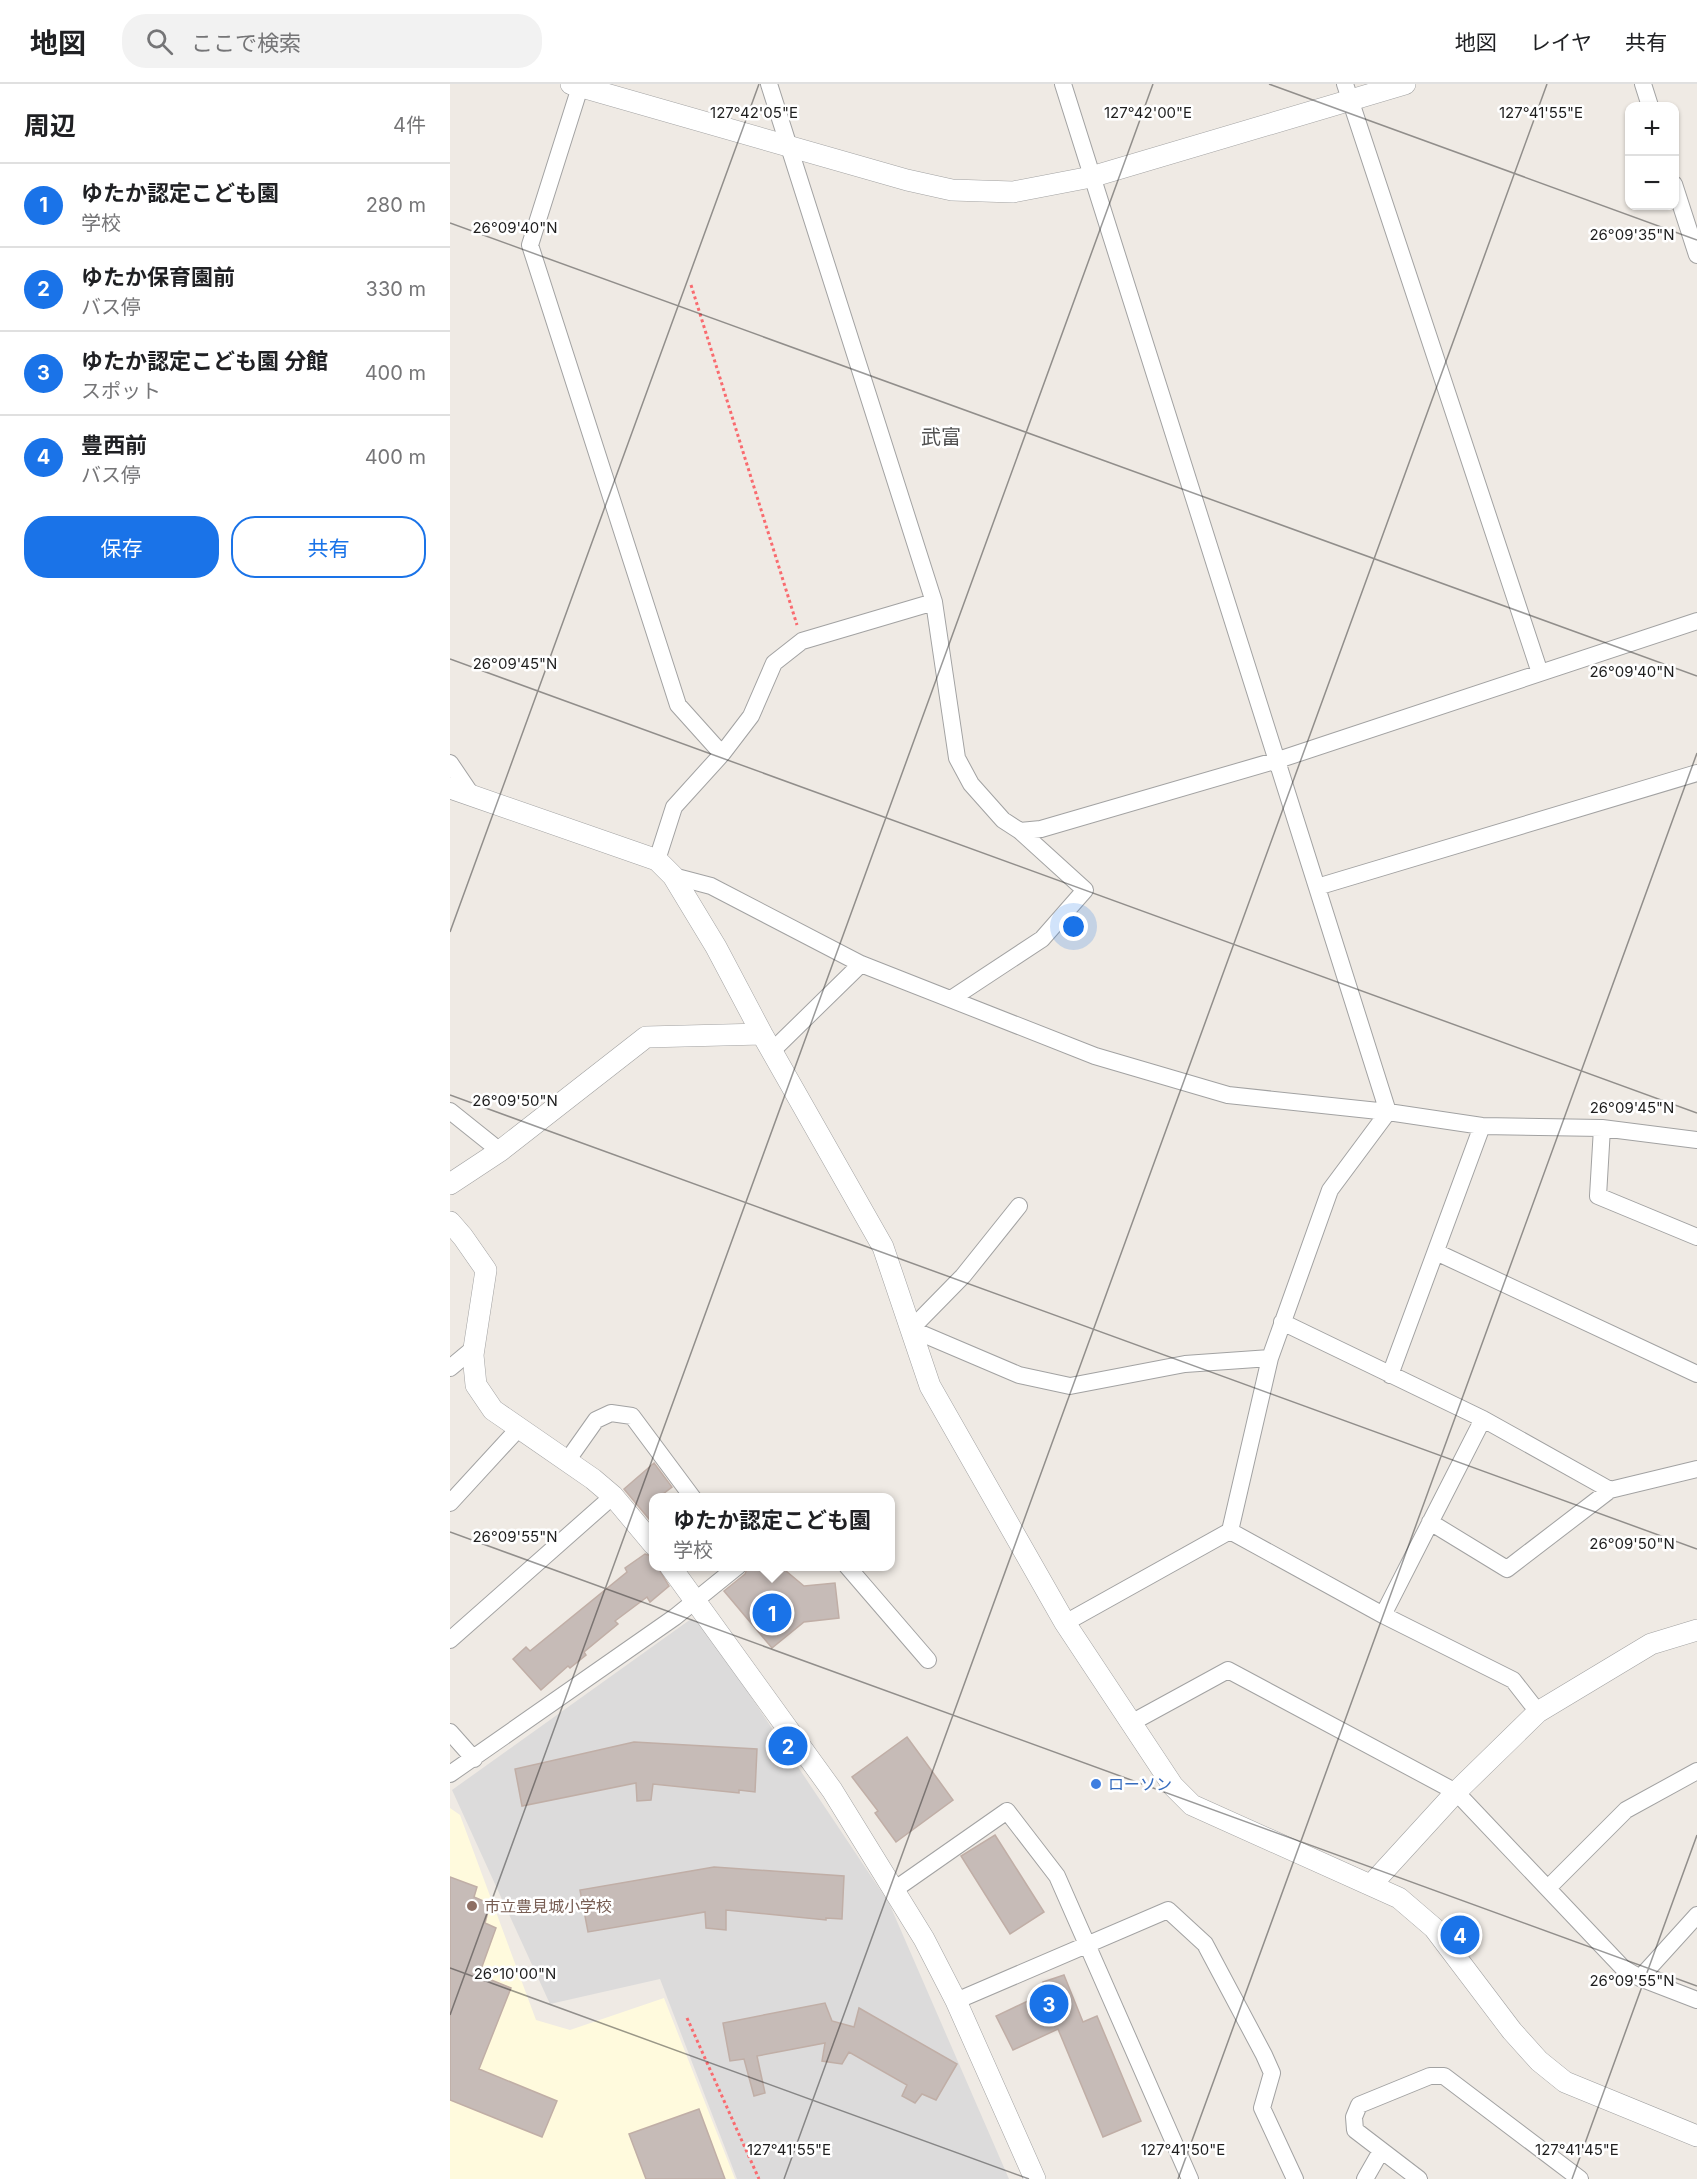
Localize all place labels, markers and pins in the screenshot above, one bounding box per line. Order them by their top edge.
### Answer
pin: 1 [752,1590,792,1636]
pin: 2 [768,1724,808,1768]
place label: ローソン [1108,1774,1172,1794]
marker: ローソン [1089,1777,1103,1791]
place label: 市立豊見城小学校 [484,1896,612,1916]
marker: 市立豊見城小学校 [465,1899,479,1913]
pin: 4 [1440,1912,1480,1958]
pin: 3 [1030,1982,1068,2026]

